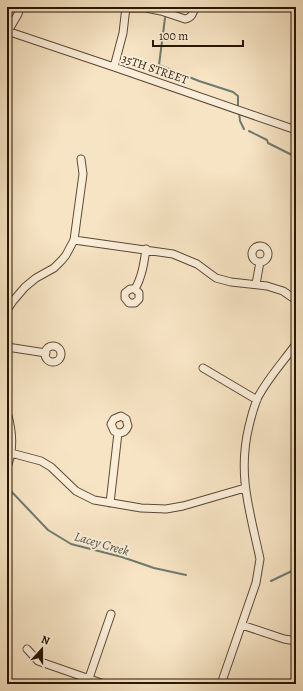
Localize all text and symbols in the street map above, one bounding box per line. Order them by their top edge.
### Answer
scale bar [153,22,243,48]
text: 100 m [159,28,188,44]
street label: 35TH STREET [120,50,191,88]
water label: Lacey Creek [73,528,131,559]
north arrow [22,629,62,669]
text: N [39,632,52,649]

